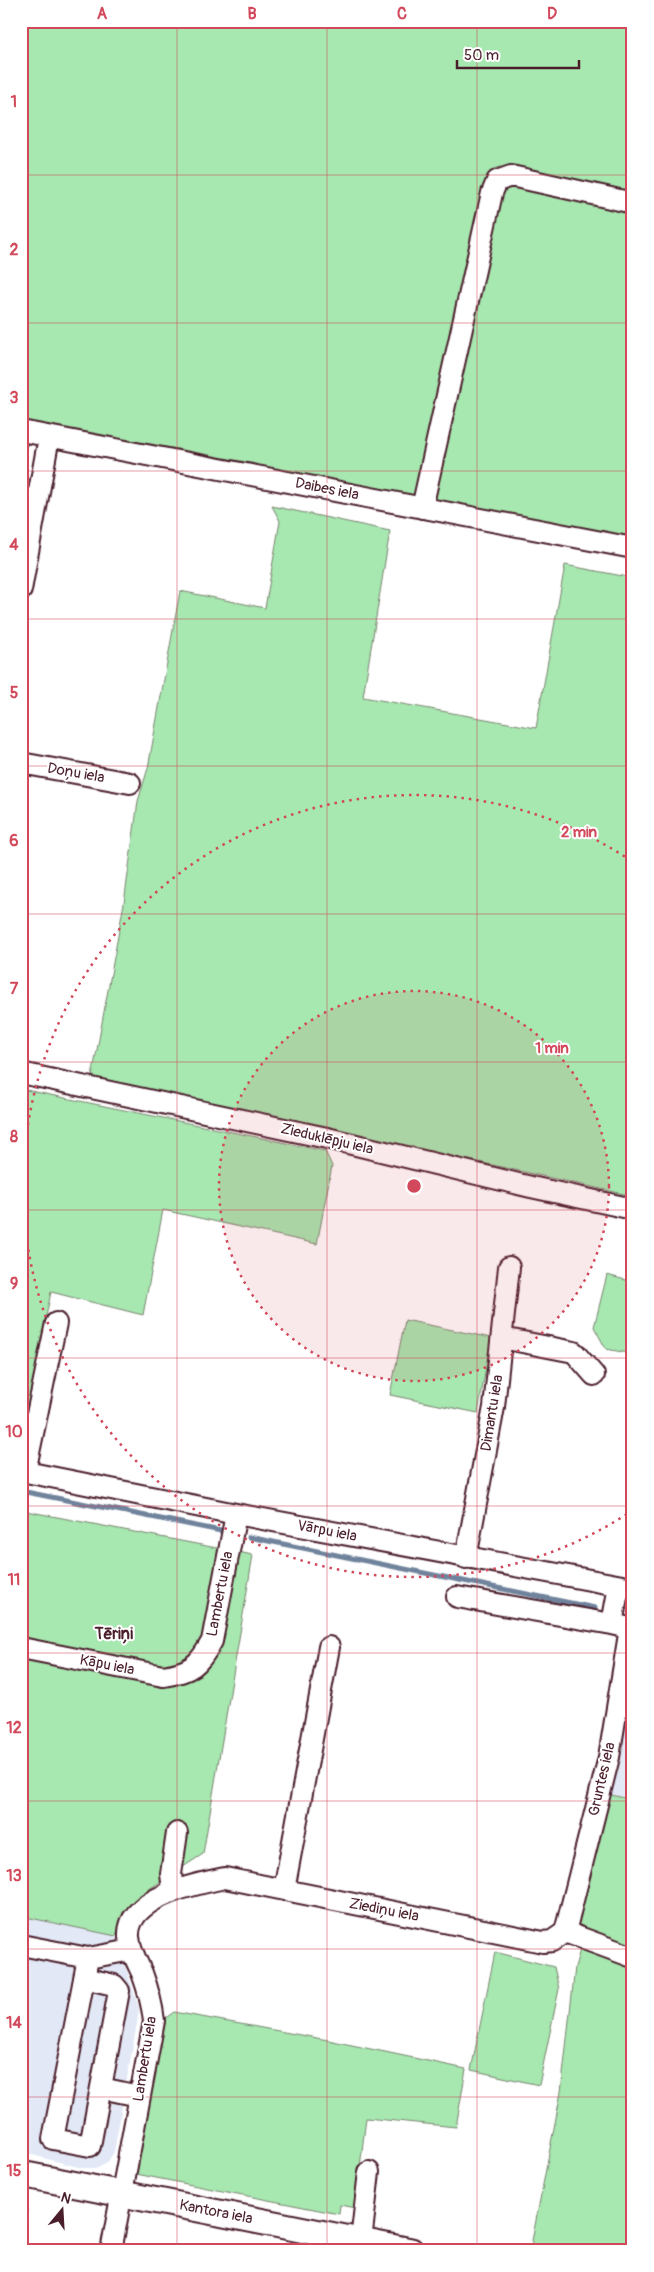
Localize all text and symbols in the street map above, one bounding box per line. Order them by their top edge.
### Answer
text: A [97,4,108,24]
text: B [247,4,257,24]
text: C [397,4,407,24]
text: D [547,4,557,24]
scale bar [457,38,579,70]
text: 50 m [464,46,499,65]
text: 1 [11,92,17,112]
text: 2 [10,240,19,260]
text: 3 [10,388,19,408]
street label: Daibes iela [294,474,360,504]
text: 4 [9,535,19,555]
text: 5 [10,683,19,703]
street label: Doņu iela [46,759,106,787]
text: 2 min [561,823,597,842]
text: 6 [9,831,19,851]
text: 7 [10,979,19,999]
text: 1 min [535,1039,569,1058]
street label: Zieduklēpju iela [279,1119,375,1159]
text: 8 [10,1127,18,1147]
centre of rings [405,1177,423,1195]
text: 9 [10,1274,18,1294]
street label: Dimantu iela [477,1373,507,1453]
text: 10 [5,1422,23,1442]
street label: Vārpu iela [295,1516,359,1546]
street label: Lambertu iela [202,1550,238,1638]
text: 11 [8,1570,20,1590]
district label: Tēriņi [94,1624,133,1644]
street label: Kāpu iela [78,1650,136,1680]
text: 12 [6,1718,22,1738]
street label: Gruntes iela [584,1740,620,1818]
text: 13 [6,1866,22,1886]
street label: Ziediņu iela [347,1894,421,1926]
text: 14 [6,2013,22,2033]
street label: Lambertu iela [129,2015,161,2103]
text: 15 [7,2161,22,2181]
north arrow [38,2184,88,2234]
text: N [59,2189,73,2208]
street label: Kantora iela [178,2196,254,2228]

